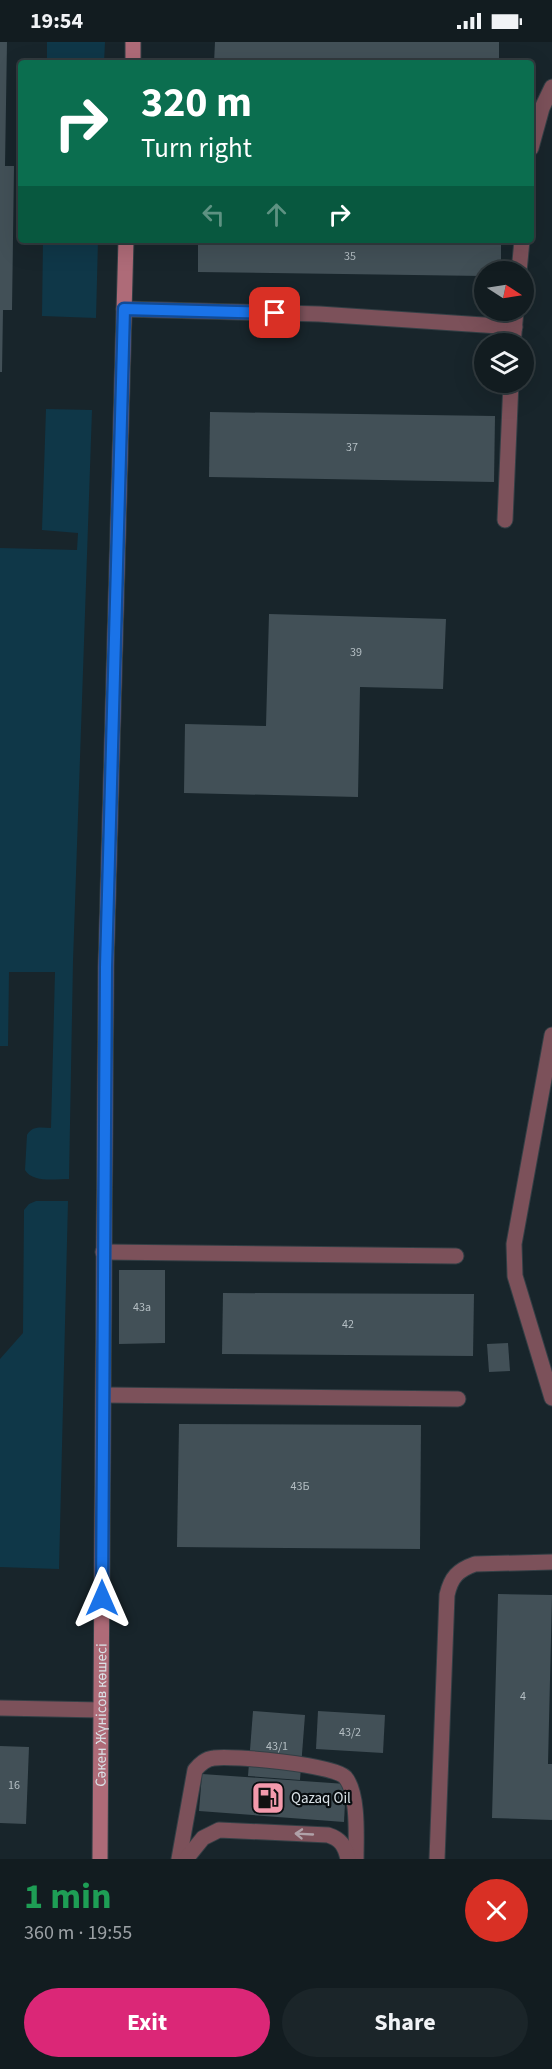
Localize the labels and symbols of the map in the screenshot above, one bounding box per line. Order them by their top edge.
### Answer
house number: 35 [344,248,356,265]
north arrow [474,261,534,321]
pin [249,287,300,338]
house number: 37 [346,439,358,456]
house number: 39 [350,644,362,661]
house number: 43а [133,1299,151,1316]
house number: 42 [342,1316,354,1333]
house number: 43Б [291,1478,309,1495]
position arrow [70,1566,134,1630]
street label: Сәкен Жүнісов көшесі [90,1643,112,1787]
house number: 4 [520,1688,526,1705]
house number: 43/2 [339,1724,361,1741]
house number: 43/1 [266,1738,288,1755]
house number: 16 [8,1777,20,1794]
fuel station icon: Qazaq Oil [250,1780,286,1816]
place label: Qazaq Oil [291,1788,351,1809]
one-way arrow [294,1828,314,1839]

